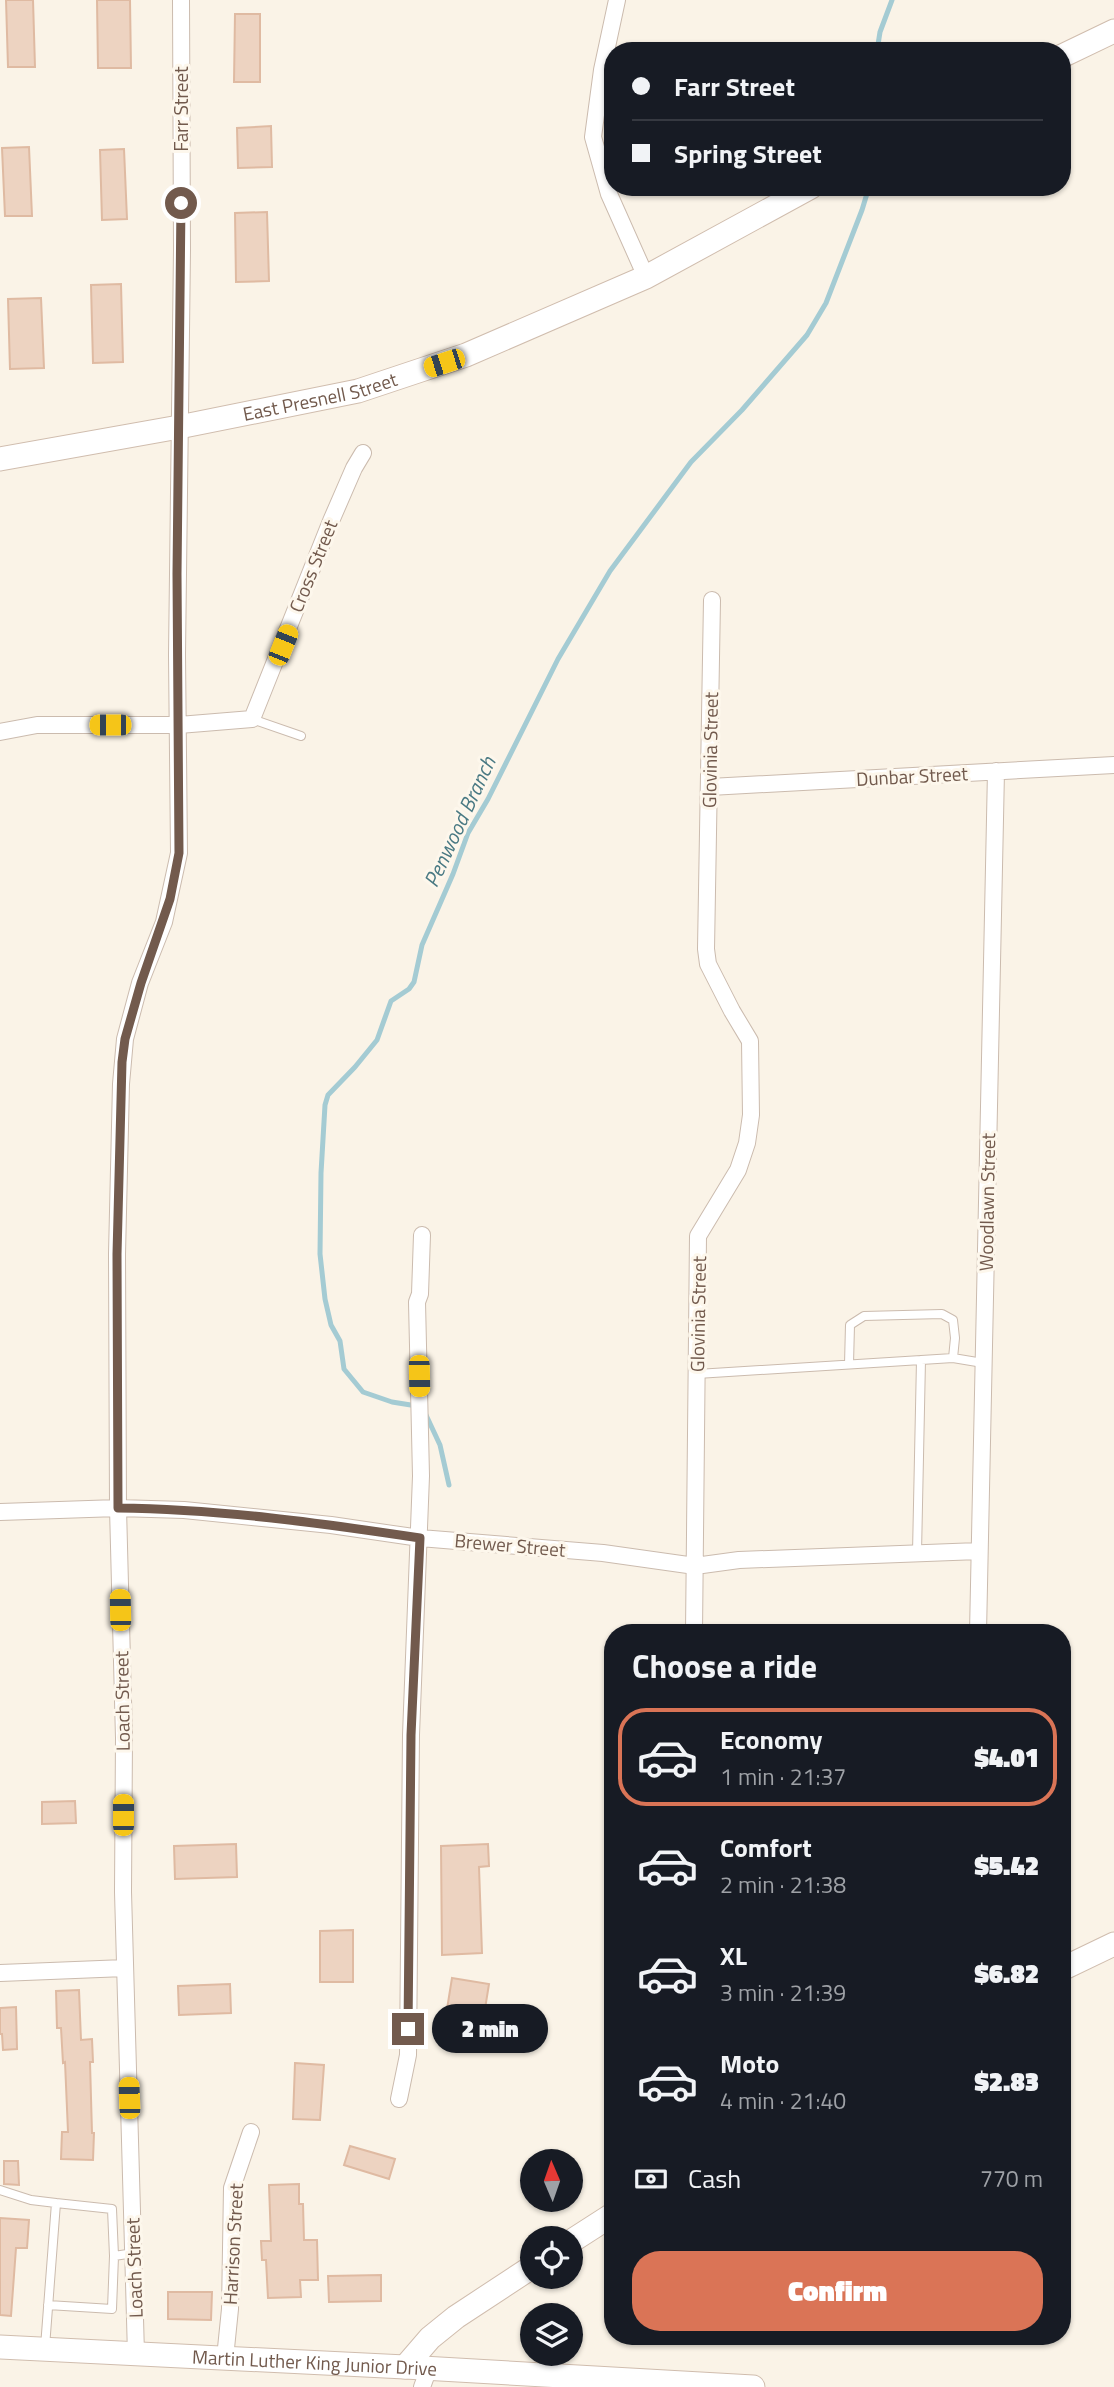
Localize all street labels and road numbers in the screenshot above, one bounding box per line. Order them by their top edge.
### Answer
street label: Farr Street [166,66,195,152]
street label: East Presnell Street [240,364,401,428]
street label: Cross Street [281,515,344,616]
street label: Glovinia Street [694,691,725,808]
street label: Dunbar Street [855,758,969,793]
street label: Woodlawn Street [971,1132,1002,1271]
street label: Glovinia Street [682,1255,713,1372]
street label: Brewer Street [453,1525,567,1564]
street label: Loach Street [106,1650,137,1751]
street label: Harrison Street [215,2182,250,2306]
street label: Loach Street [117,2217,150,2319]
street label: Martin Luther King Junior Drive [191,2342,438,2383]

